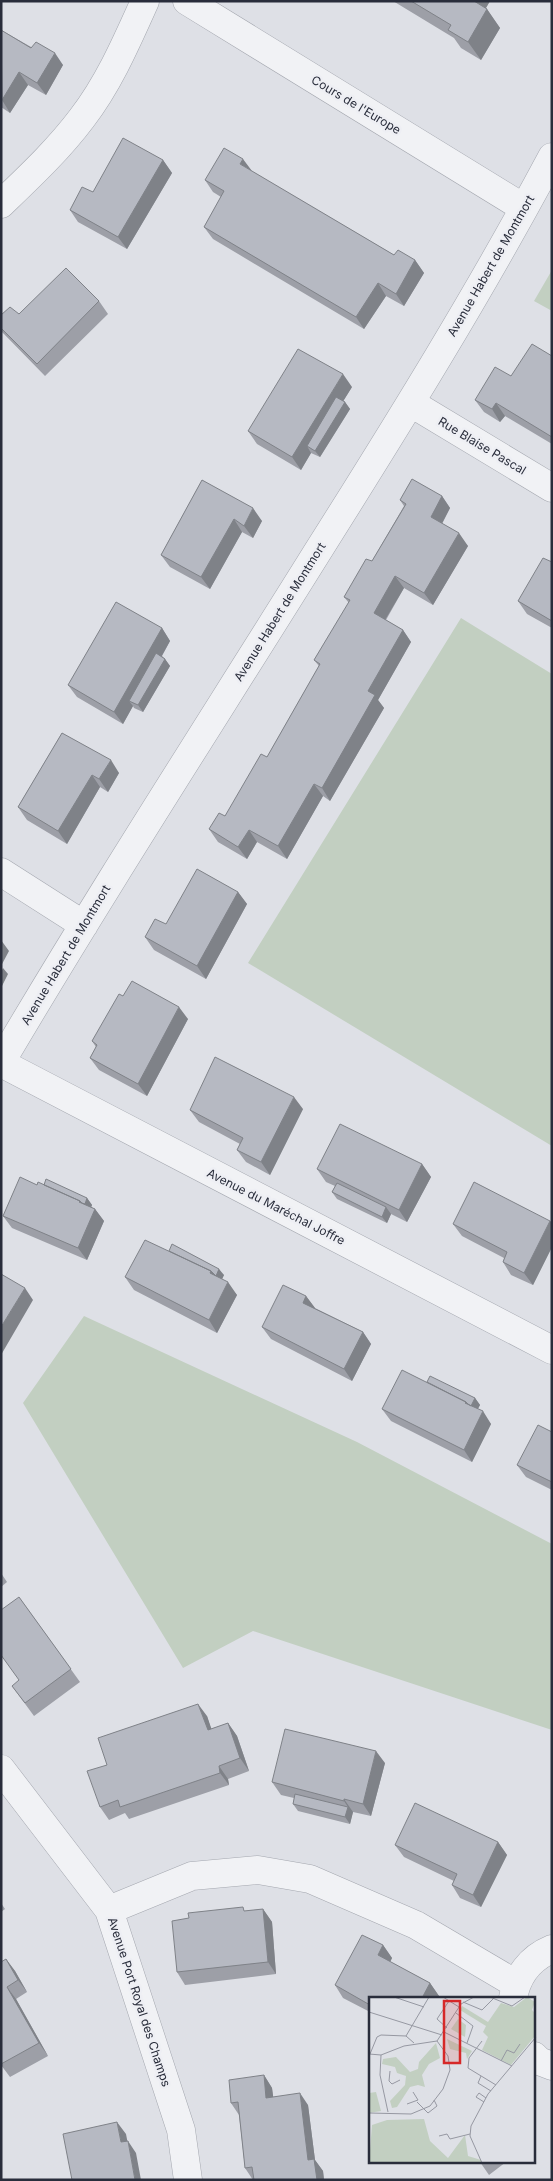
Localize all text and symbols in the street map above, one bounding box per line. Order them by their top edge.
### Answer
street label: Cours de l'Europe [309,72,404,137]
street label: Avenue Habert de Montmort [444,192,537,339]
street label: Rue Blaise Pascal [436,413,529,478]
street label: Avenue Habert de Montmort [231,540,329,684]
street label: Avenue Habert de Montmort [18,882,113,1027]
street label: Avenue du Maréchal Joffre [205,1165,348,1248]
street label: Avenue Port Royal des Champs [105,1915,174,2089]
inset map [369,1997,536,2164]

